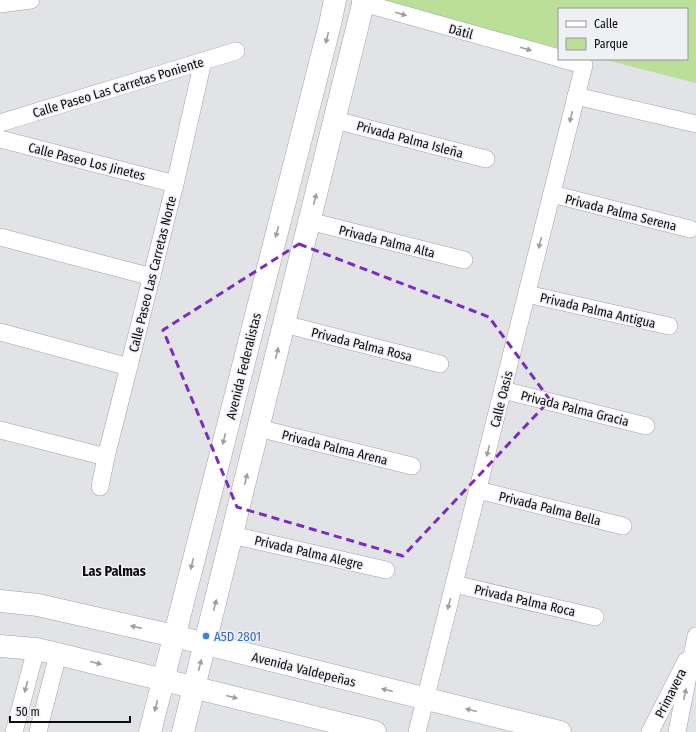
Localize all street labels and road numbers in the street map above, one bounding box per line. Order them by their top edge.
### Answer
street label: Dátil [447,21,475,42]
street label: Calle Paseo Las Carretas Poniente [31,54,205,121]
street label: Privada Palma Isleña [355,118,465,161]
street label: Calle Paseo Los Jinetes [27,140,147,183]
street label: Privada Palma Serena [563,191,678,234]
street label: Calle Paseo Las Carretas Norte [126,194,179,354]
street label: Privada Palma Alta [337,222,437,261]
street label: Privada Palma Antigua [539,290,657,331]
street label: Avenida Federalistas [223,311,264,421]
street label: Privada Palma Rosa [310,325,414,364]
street label: Calle Oasis [487,369,516,429]
street label: Privada Palma Gracia [519,388,631,429]
street label: Privada Palma Arena [280,427,389,468]
street label: Privada Palma Bella [497,489,602,528]
street label: Privada Palma Alegre [253,533,365,572]
street label: Privada Palma Roca [473,582,577,619]
street label: Avenida Valdepeñas [250,649,358,690]
street label: Primavera [652,666,689,720]

